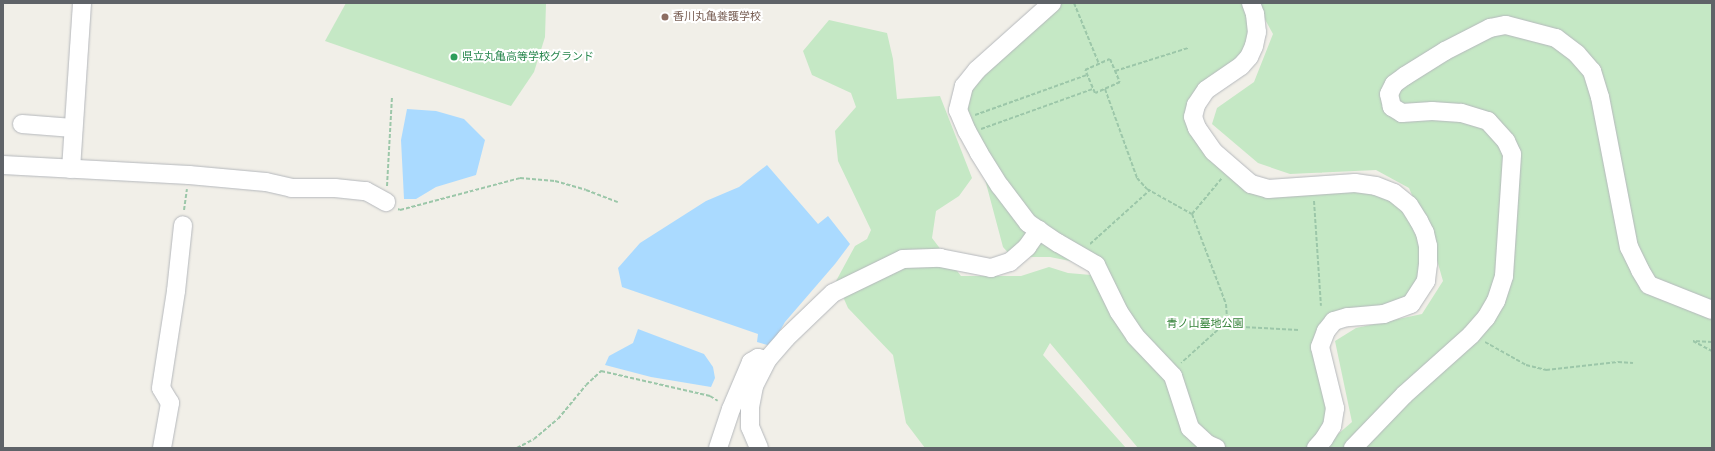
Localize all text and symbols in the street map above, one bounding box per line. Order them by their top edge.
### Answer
place label: 香川丸亀養護学校 [673,10,761,24]
marker: 香川丸亀養護学校 [660,12,670,22]
place label: 県立丸亀高等学校グランド [462,50,594,64]
marker: 県立丸亀高等学校グランド [449,52,459,62]
park label: 青ノ山墓地公園 [1167,317,1243,331]

